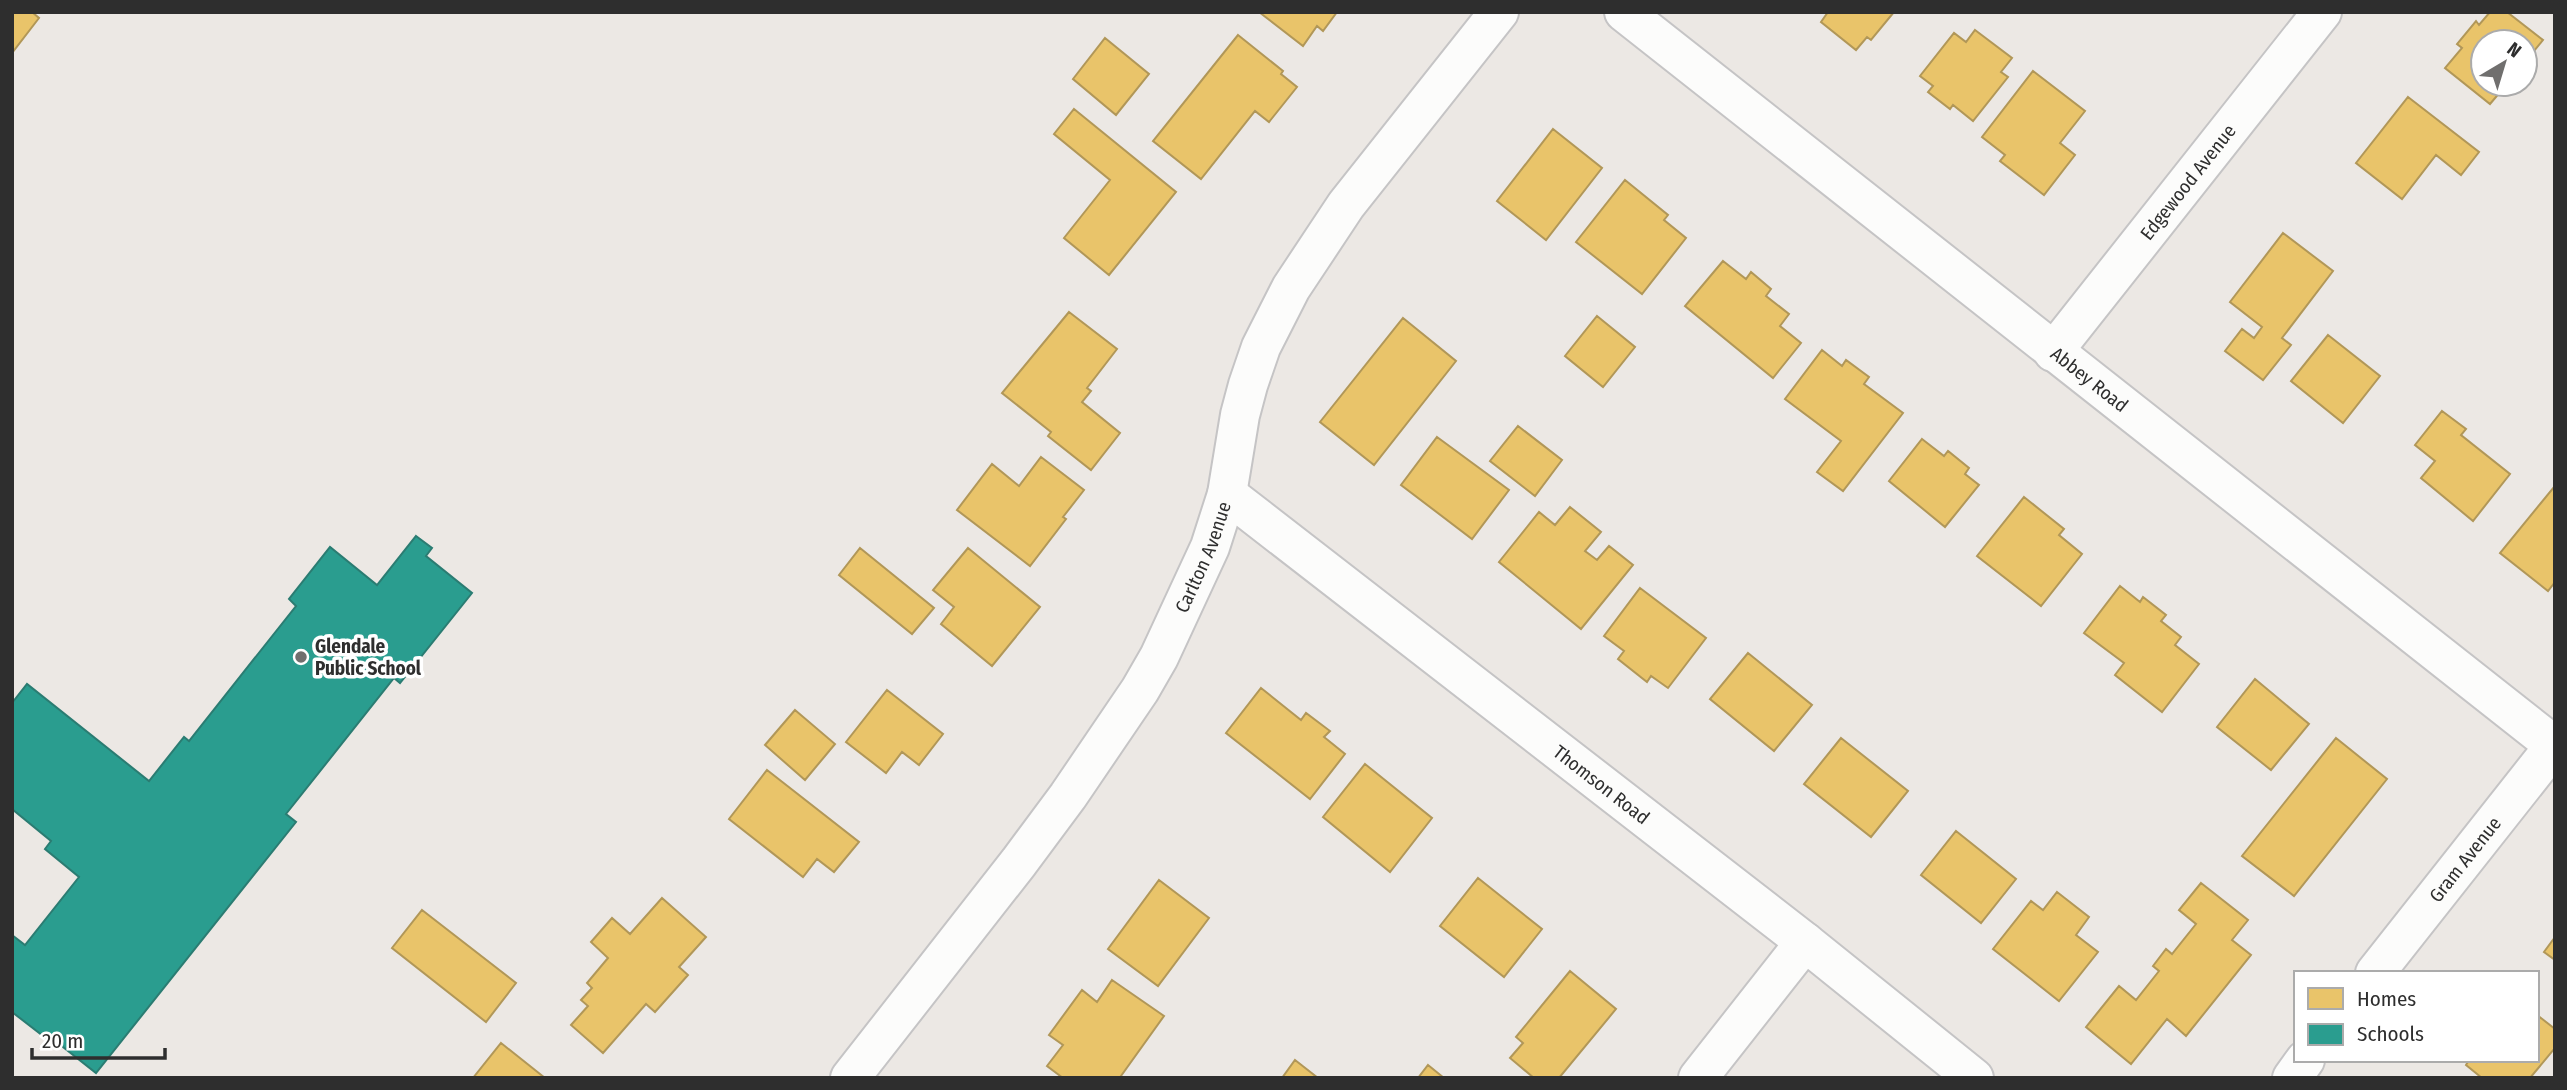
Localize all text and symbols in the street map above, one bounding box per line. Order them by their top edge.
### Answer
north arrow [2469,28,2539,98]
text: N [2503,37,2526,63]
street label: Edgewood Avenue [2135,119,2240,244]
street label: Abbey Road [2046,342,2133,417]
street label: Carlton Avenue [1170,499,1235,616]
place label: Glendale Public School [315,635,422,680]
marker: Glendale Public School [293,649,309,665]
street label: Thomson Road [1549,740,1654,829]
street label: Gram Avenue [2424,812,2506,907]
legend [2294,971,2539,1062]
text: Homes [2357,986,2416,1012]
scale bar [32,1016,164,1060]
text: Schools [2357,1021,2424,1047]
text: 20 m [42,1028,83,1054]

